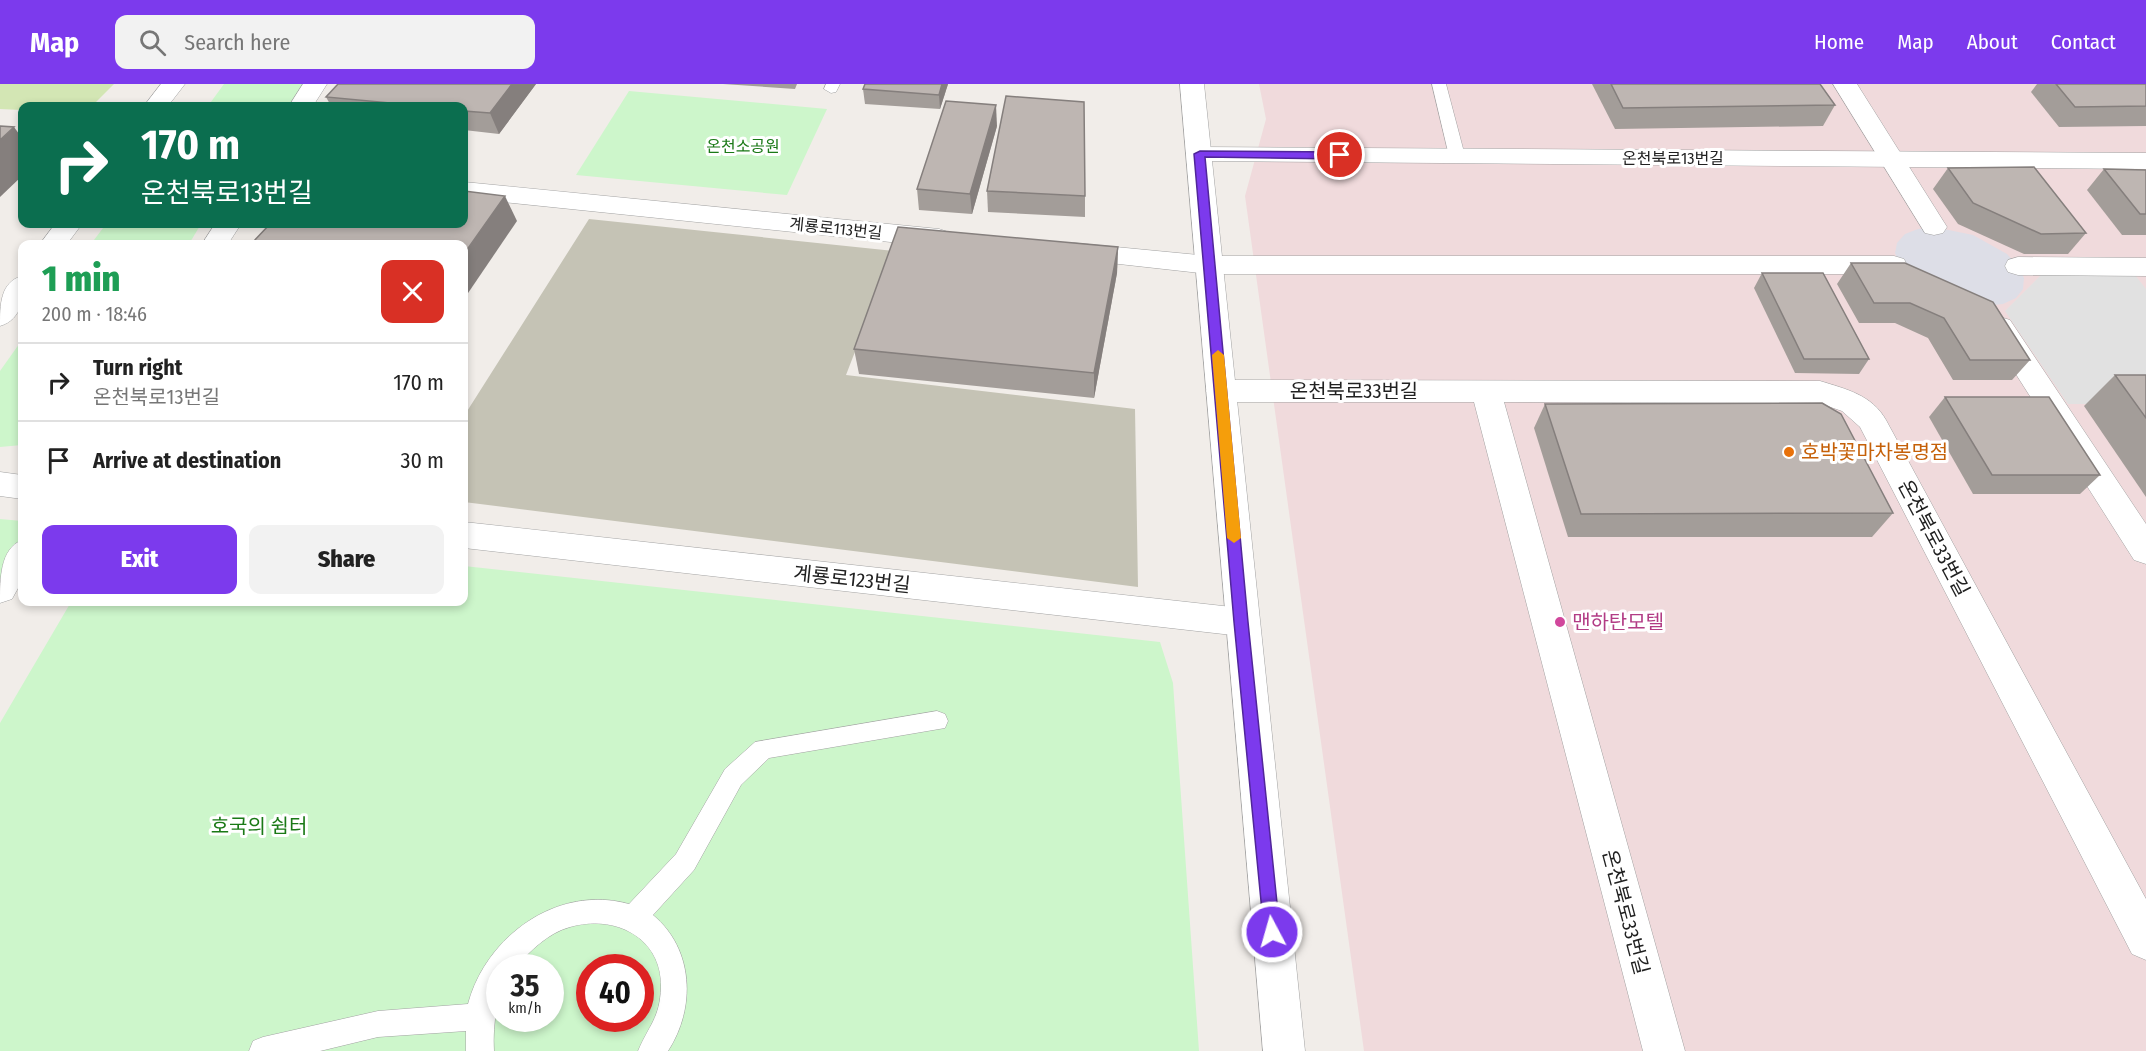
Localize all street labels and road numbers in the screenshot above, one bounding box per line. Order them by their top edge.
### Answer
street label: 온천북로13번길 [1622,149,1724,168]
street label: 계룡로113번길 [789,214,883,243]
street label: 온천북로33번길 [1290,379,1418,403]
street label: 온천북로33번길 [1893,476,1975,600]
street label: 계룡로123번길 [792,561,912,597]
street label: 온천북로33번길 [1598,847,1654,977]

